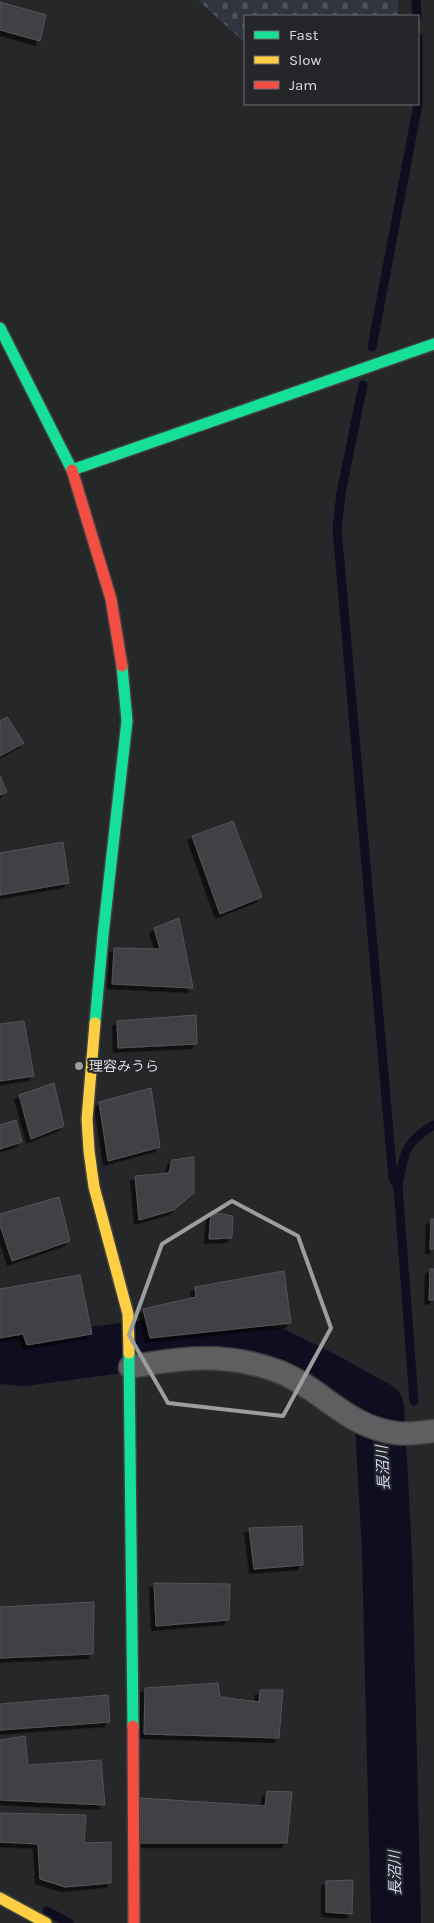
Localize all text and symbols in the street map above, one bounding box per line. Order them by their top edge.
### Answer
legend [244,15,419,105]
text: Fast [289,26,319,44]
text: Slow [289,51,321,69]
text: Jam [289,76,317,94]
place label: 理容みうら [89,1058,159,1075]
marker: 理容みうら [73,1060,85,1072]
water label: 長沼川 [373,1443,393,1491]
water label: 長沼川 [386,1848,404,1896]

